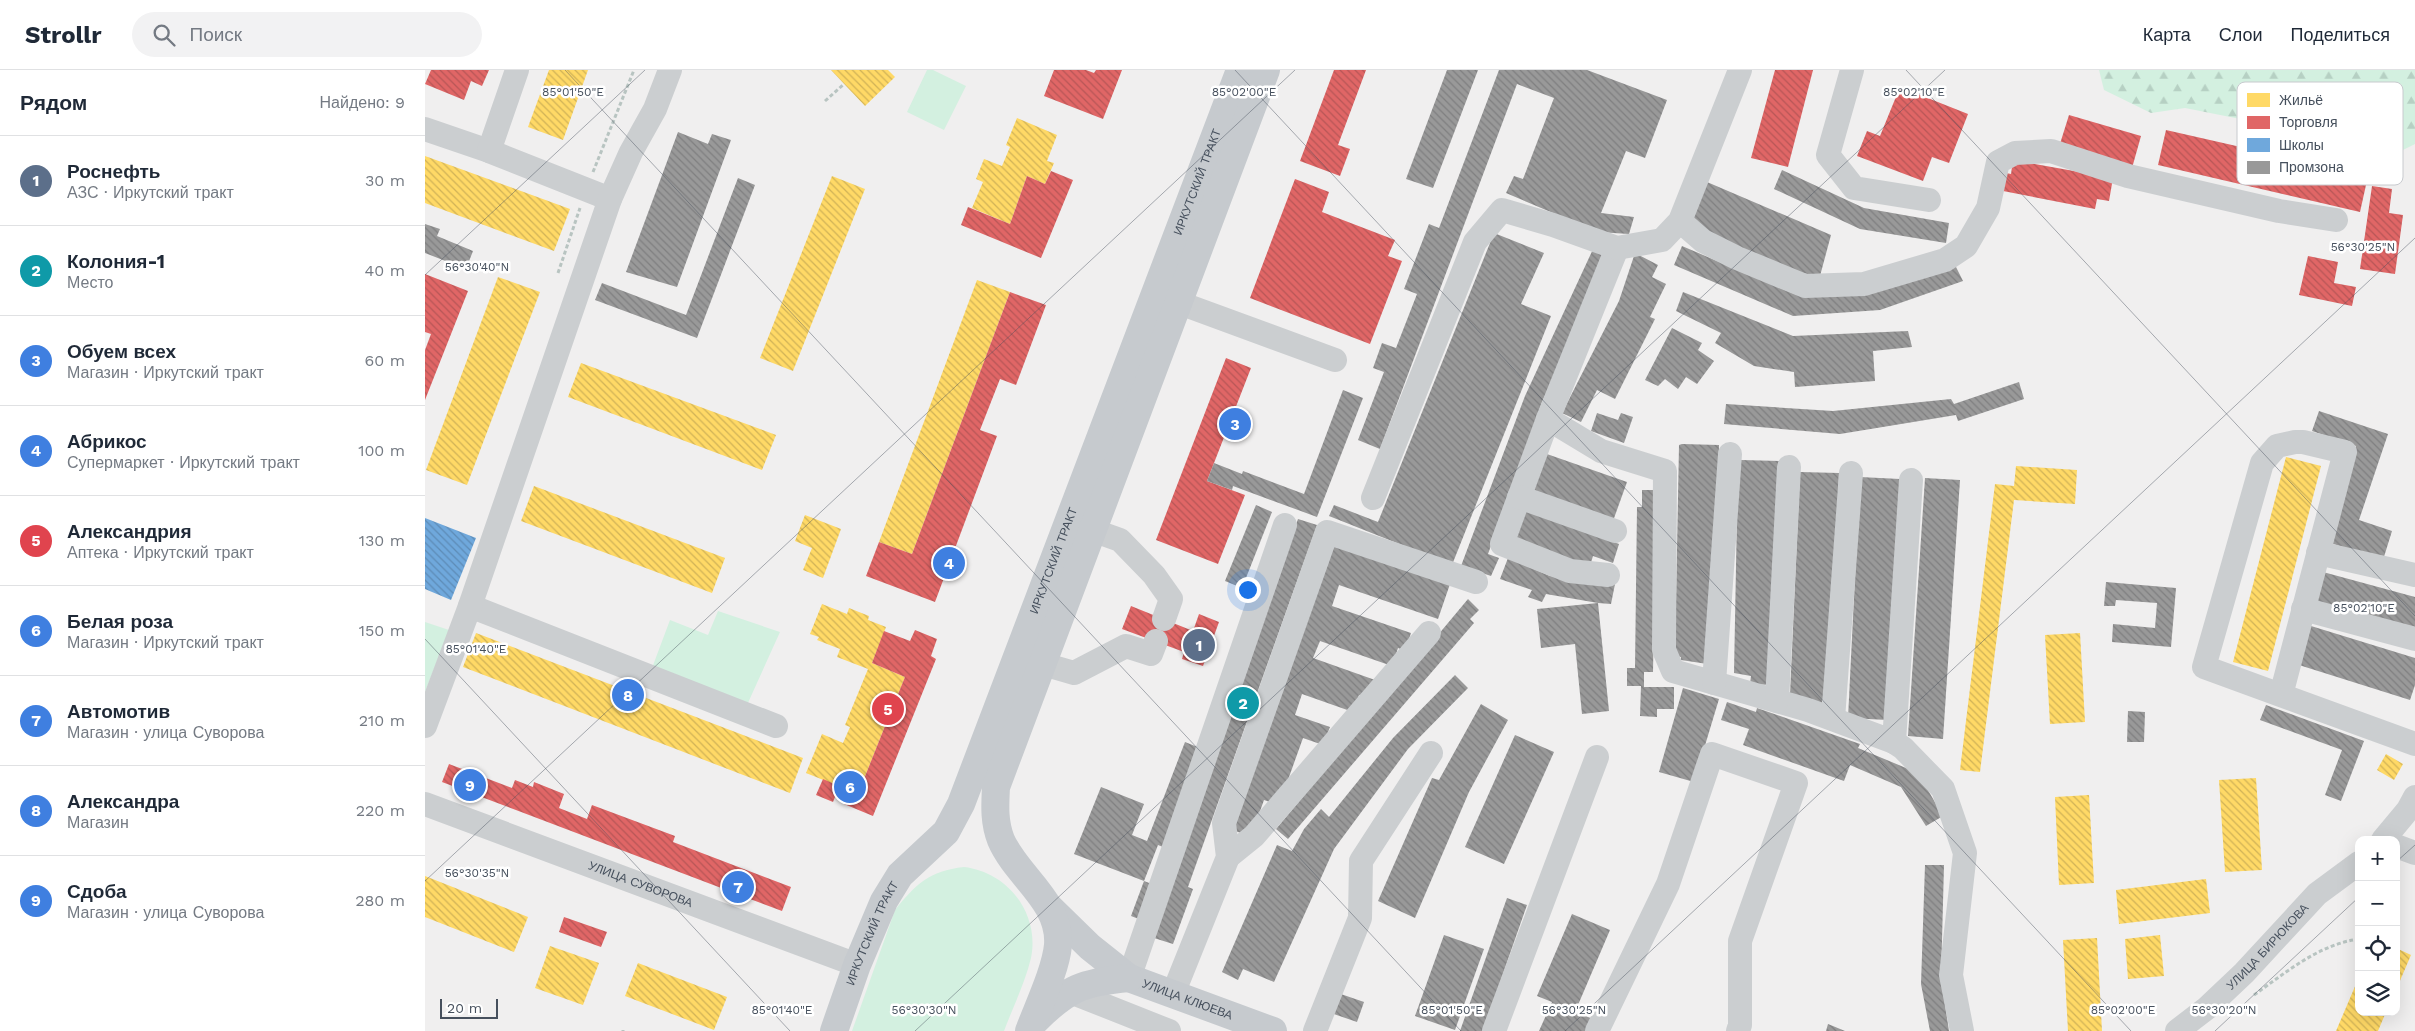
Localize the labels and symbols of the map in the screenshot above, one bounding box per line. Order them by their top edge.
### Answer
legend [2237,82,2403,185]
text: 85°01'50"E [542,85,604,99]
text: 85°02'00"E [1212,85,1277,99]
text: 85°02'10"E [1883,85,1945,99]
text: Жильё [2279,92,2323,108]
text: Торговля [2279,114,2337,130]
street label: ИРКУТСКИЙ ТРАКТ [1171,126,1224,237]
text: Школы [2279,137,2324,153]
text: Промзона [2279,159,2344,175]
text: 56°30'25"N [2331,240,2395,254]
text: 56°30'40"N [445,260,509,274]
pin: 3 [1219,405,1251,443]
street label: ИРКУТСКИЙ ТРАКТ [1027,505,1080,616]
pin: 4 [933,544,965,582]
your location [1235,577,1261,603]
text: 85°02'10"E [2333,601,2395,615]
pin: 1 [1183,626,1215,664]
text: 85°01'40"E [445,642,507,656]
pin: 8 [612,676,644,714]
pin: 2 [1227,684,1259,722]
pin: 5 [872,690,904,728]
pin: 9 [454,766,486,804]
pin: 6 [834,768,866,806]
street label: УЛИЦА СУВОРОВА [586,858,695,910]
text: 56°30'35"N [445,866,509,880]
pin: 7 [722,868,754,906]
street label: ИРКУТСКИЙ ТРАКТ [843,878,902,987]
street label: УЛИЦА БИРЮКОВА [2224,901,2311,993]
street label: УЛИЦА КЛЮЕВА [1140,976,1235,1023]
scale bar [440,996,497,1019]
text: 85°01'40"E [751,1003,813,1017]
text: 56°30'30"N [891,1003,957,1017]
text: 85°01'50"E [1421,1003,1483,1017]
text: 56°30'25"N [1542,1003,1606,1017]
text: 85°02'00"E [2091,1003,2156,1017]
text: 56°30'20"N [2191,1003,2257,1017]

